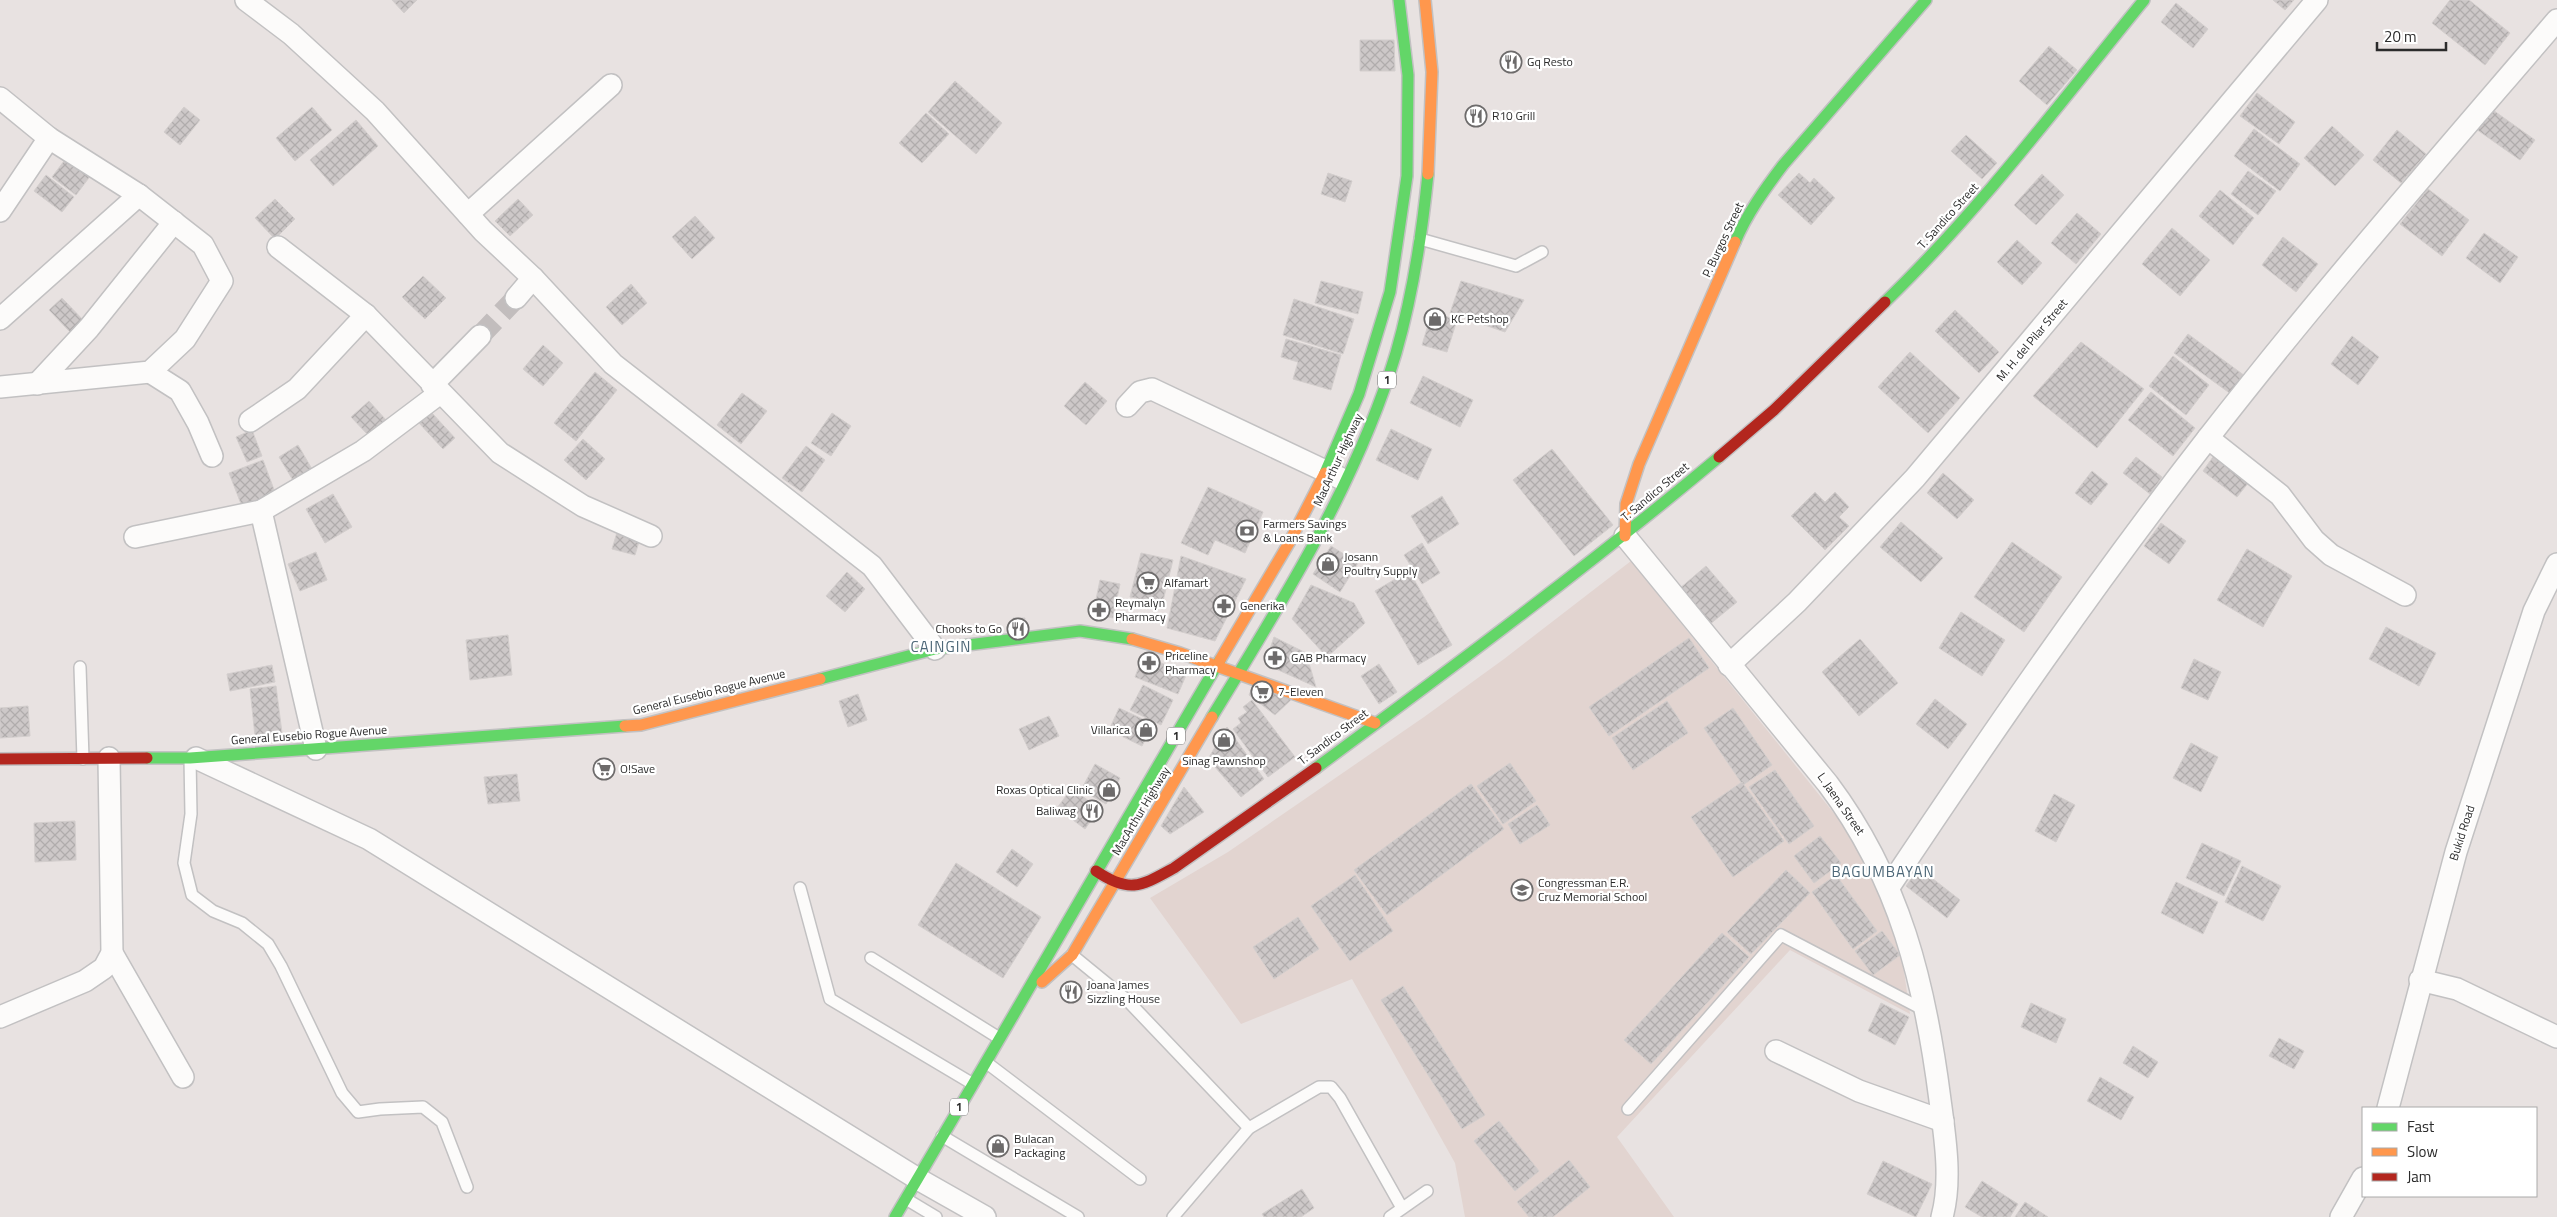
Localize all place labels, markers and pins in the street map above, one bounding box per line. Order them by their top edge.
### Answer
restaurant icon: Gq Resto [1499,50,1523,74]
place label: Gq Resto [1527,52,1573,71]
restaurant icon: R10 Grill [1464,104,1488,128]
place label: R10 Grill [1492,106,1535,125]
shop icon: KC Petshop [1423,307,1447,331]
place label: KC Petshop [1451,309,1509,328]
place label: Farmers Savings & Loans Bank [1263,514,1347,547]
bank icon: Farmers Savings & Loans Bank [1235,519,1259,543]
place label: Josann Poultry Supply [1344,547,1418,580]
shop icon: Josann Poultry Supply [1316,552,1340,576]
supermarket icon: Alfamart [1136,571,1160,595]
place label: Alfamart [1164,573,1209,592]
place label: Reymalyn Pharmacy [1115,593,1166,626]
pharmacy icon: Generika [1212,594,1236,618]
place label: Generika [1240,596,1284,615]
pharmacy icon: Reymalyn Pharmacy [1087,598,1111,622]
restaurant icon: Chooks to Go [1006,617,1030,641]
place label: Chooks to Go [935,619,1002,638]
place label: Priceline Pharmacy [1165,646,1216,679]
pharmacy icon: GAB Pharmacy [1263,646,1287,670]
place label: GAB Pharmacy [1291,648,1367,667]
pharmacy icon: Priceline Pharmacy [1137,651,1161,675]
supermarket icon: 7-Eleven [1250,680,1274,704]
place label: 7-Eleven [1278,682,1324,701]
shop icon: Villarica [1134,718,1158,742]
place label: Villarica [1091,720,1130,739]
shop icon: Sinag Pawnshop [1212,728,1236,752]
place label: Sinag Pawnshop [1182,751,1266,770]
supermarket icon: O!Save [592,757,616,781]
place label: O!Save [620,759,655,778]
shop icon: Roxas Optical Clinic [1097,778,1121,802]
place label: Roxas Optical Clinic [996,780,1093,799]
restaurant icon: Baliwag [1080,799,1104,823]
place label: Baliwag [1036,801,1076,820]
place label: Congressman E.R. Cruz Memorial School [1538,873,1647,906]
school or university icon: Congressman E.R. Cruz Memorial School [1510,878,1534,902]
place label: Joana James Sizzling House [1087,975,1160,1008]
restaurant icon: Joana James Sizzling House [1059,980,1083,1004]
place label: Bulacan Packaging [1014,1129,1065,1162]
shop icon: Bulacan Packaging [986,1134,1010,1158]

